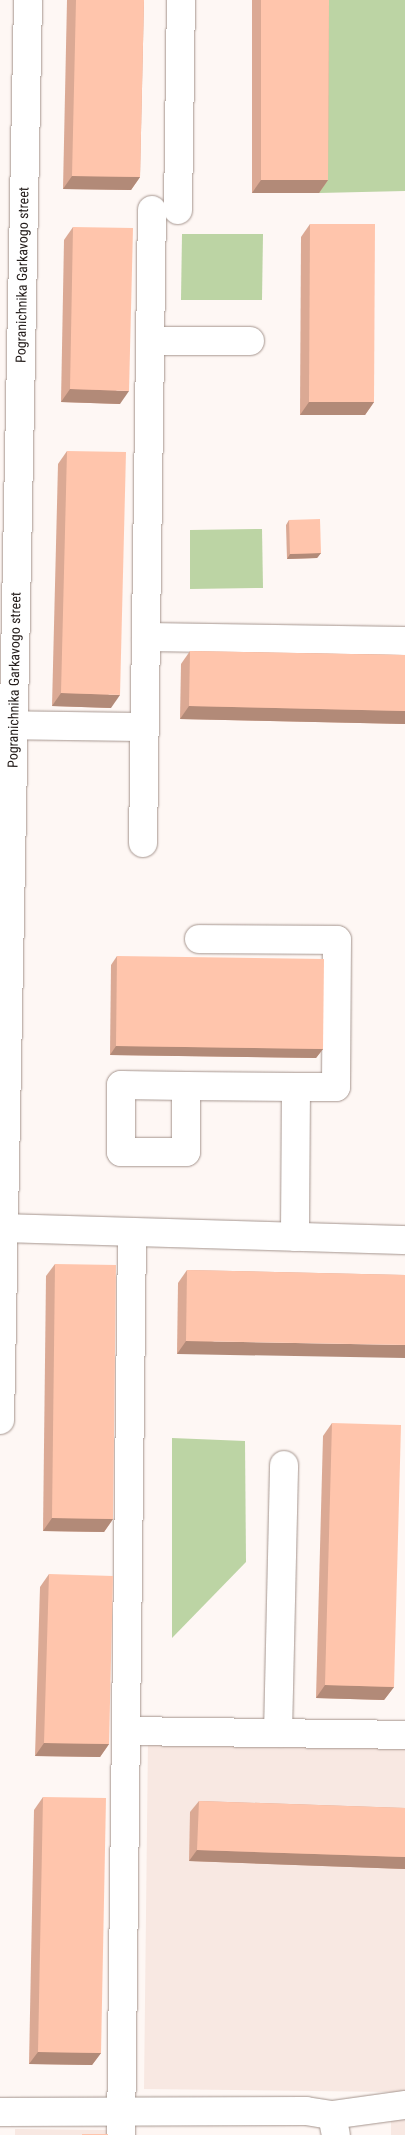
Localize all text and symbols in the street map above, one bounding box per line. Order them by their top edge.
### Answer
street label: Pogranichnika Garkavogo street [12,187,32,363]
street label: Pogranichnika Garkavogo street [4,592,24,768]

